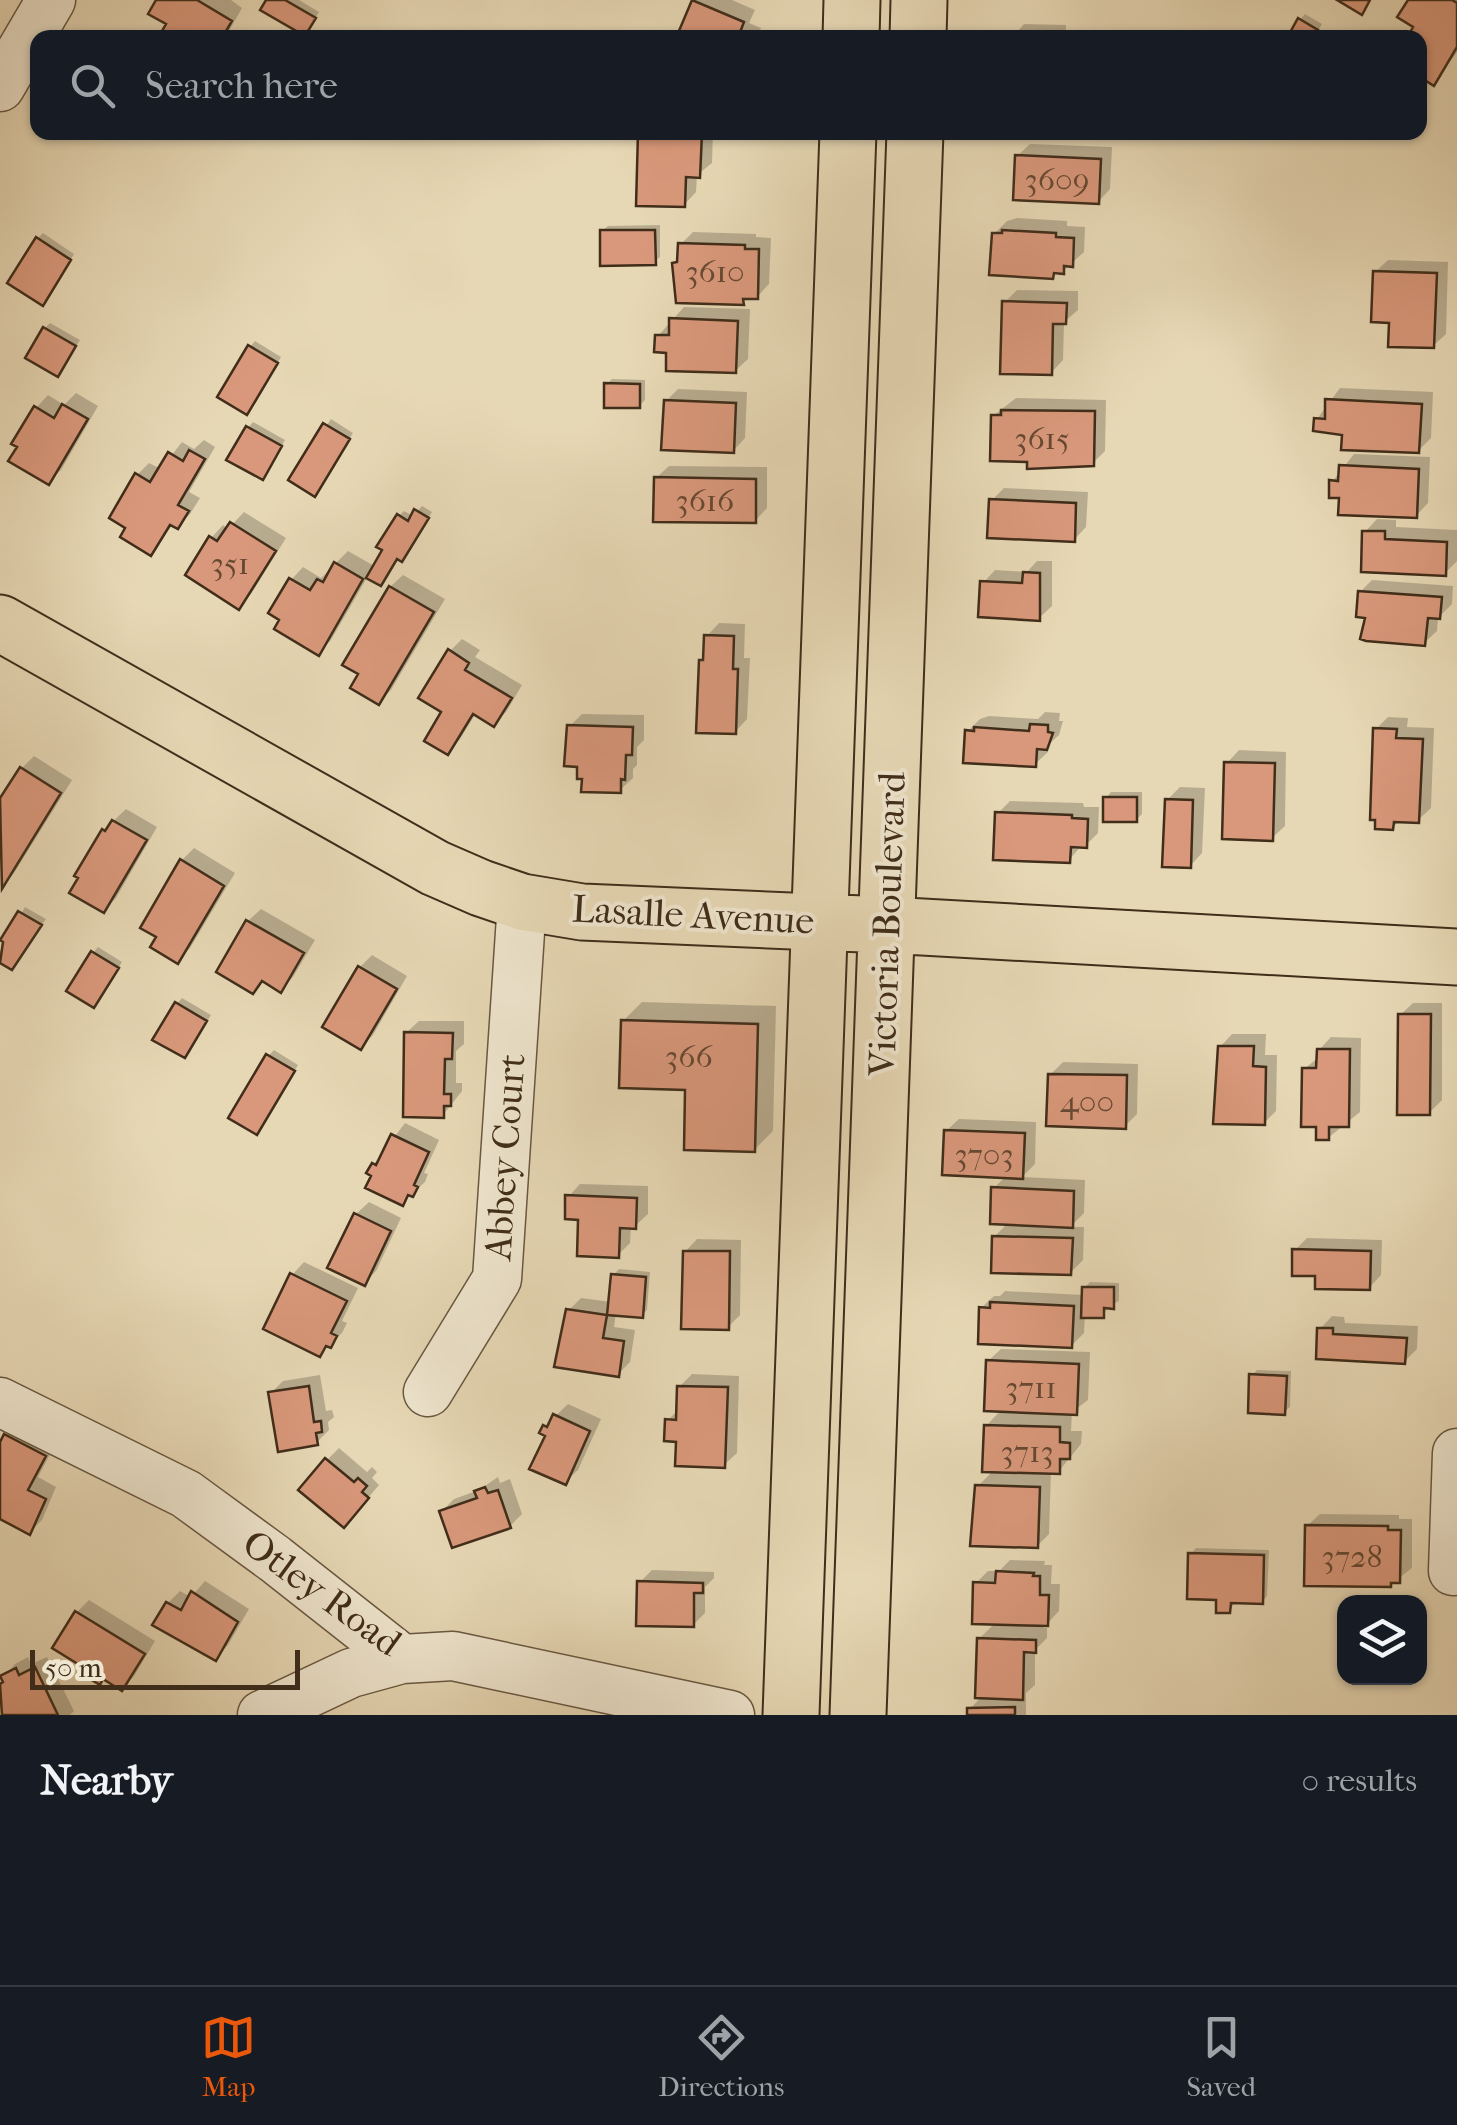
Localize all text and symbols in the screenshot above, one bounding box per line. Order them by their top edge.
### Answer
search box [30,30,1427,140]
icon: search [65,58,120,113]
text: Search here [145,63,338,108]
house number: 3609 [1025,161,1089,198]
house number: 3610 [685,253,745,290]
house number: 3615 [1014,420,1070,457]
house number: 3616 [676,482,735,519]
house number: 351 [211,545,249,582]
street label: Victoria Boulevard [859,771,915,1078]
street label: Lasalle Avenue [571,886,815,944]
house number: 366 [665,1038,714,1075]
street label: Abbey Court [475,1052,535,1264]
house number: 400 [1060,1083,1114,1120]
house number: 3703 [954,1136,1014,1173]
house number: 3711 [1005,1369,1057,1406]
house number: 3713 [1000,1433,1054,1470]
street label: Otley Road [234,1520,410,1666]
house number: 3728 [1322,1538,1382,1575]
map controls [1337,1595,1427,1685]
button: layers [1337,1595,1427,1685]
scale bar [30,1645,300,1690]
text: 50 m [45,1651,102,1684]
text: Nearby [40,1756,172,1805]
text: 0 results [1301,1762,1417,1799]
tab: Map [201,2010,256,2103]
tab: Directions [658,2010,784,2103]
tab: Saved [1186,2010,1256,2103]

